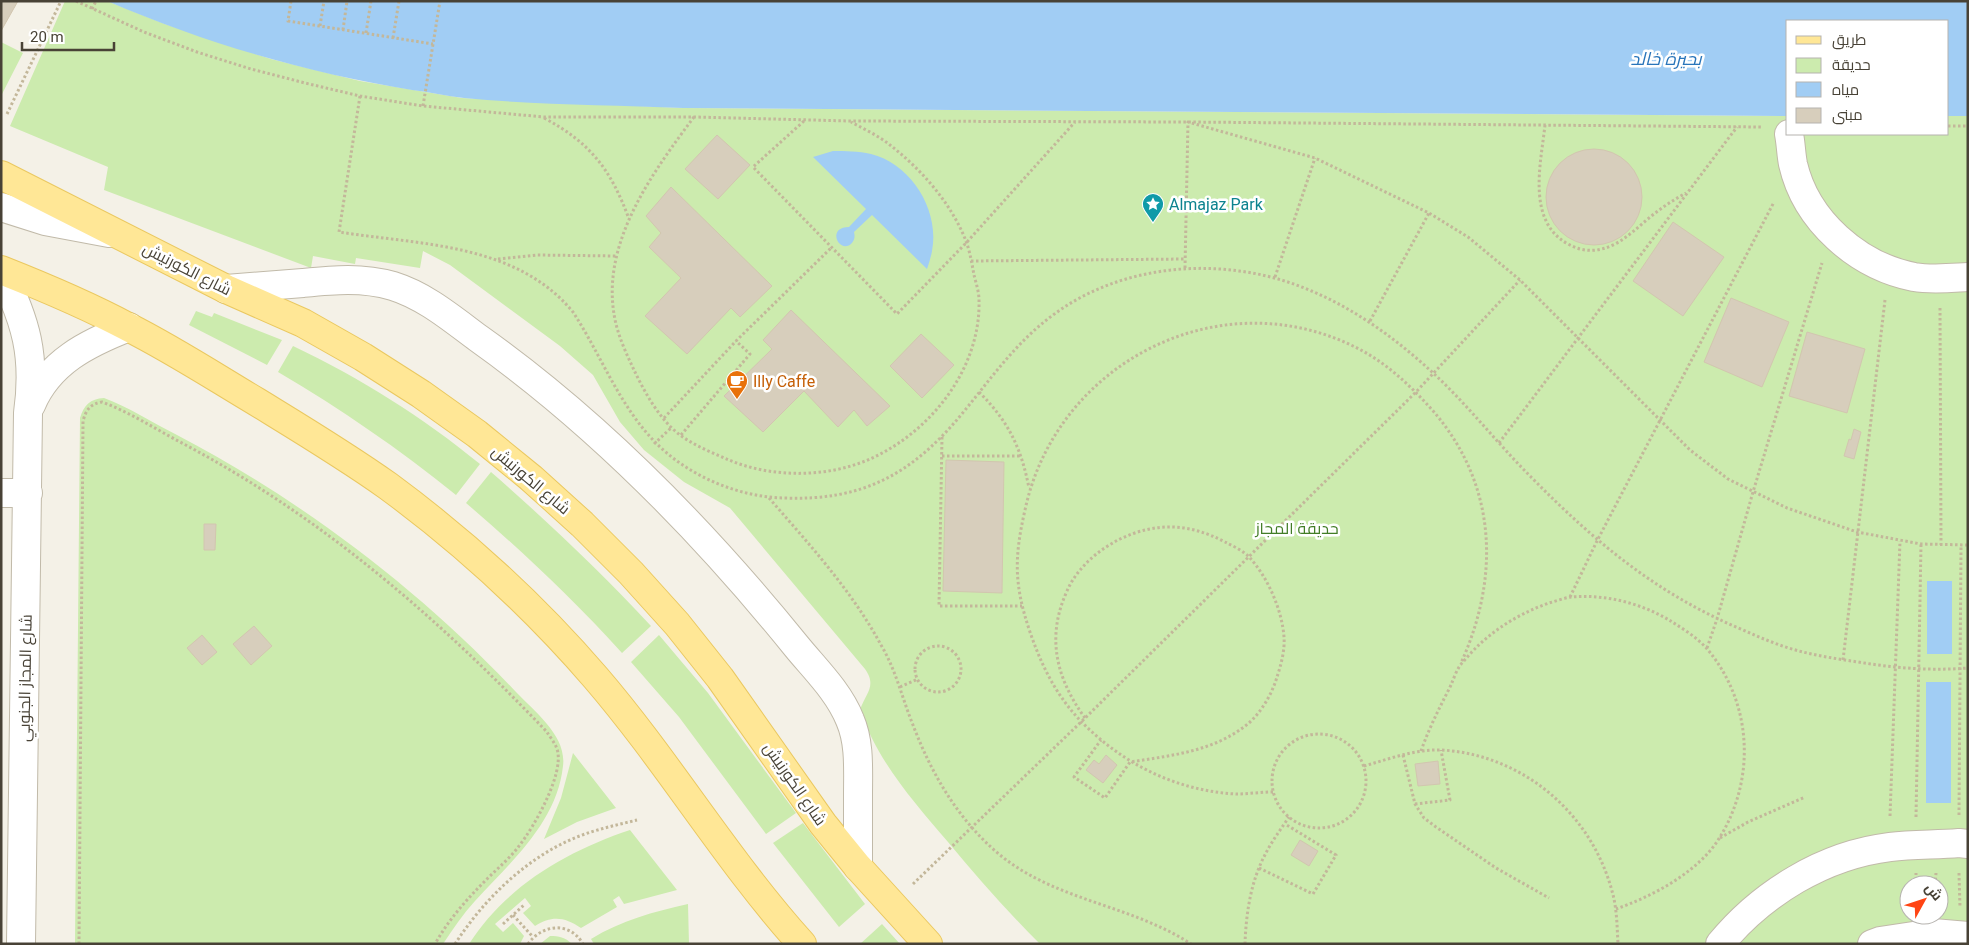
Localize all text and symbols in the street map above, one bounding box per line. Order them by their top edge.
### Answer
scale bar [22,20,115,52]
legend [1786,20,1949,135]
text: 20 m [30,28,64,46]
text: طريق [1832,31,1866,50]
water label: بحيرة خالد [1630,48,1703,69]
text: حديقة [1832,56,1871,74]
text: مياه [1832,81,1859,99]
text: مبنى [1832,106,1863,125]
place icon: Almajaz Park [1141,192,1165,223]
place label: Almajaz Park [1169,195,1264,214]
street label: شارع الكورنيش [139,239,234,301]
cafe icon: Illy Caffe [725,369,749,400]
place label: Illy Caffe [753,372,815,391]
street label: شارع الكورنيش [487,442,574,520]
park label: حديقة المجاز [1254,519,1339,538]
street label: شارع المجاز الجنوبي [14,614,40,742]
street label: شارع الكورنيش [758,739,830,830]
north arrow [1899,875,1949,925]
text: ش [1921,880,1946,904]

